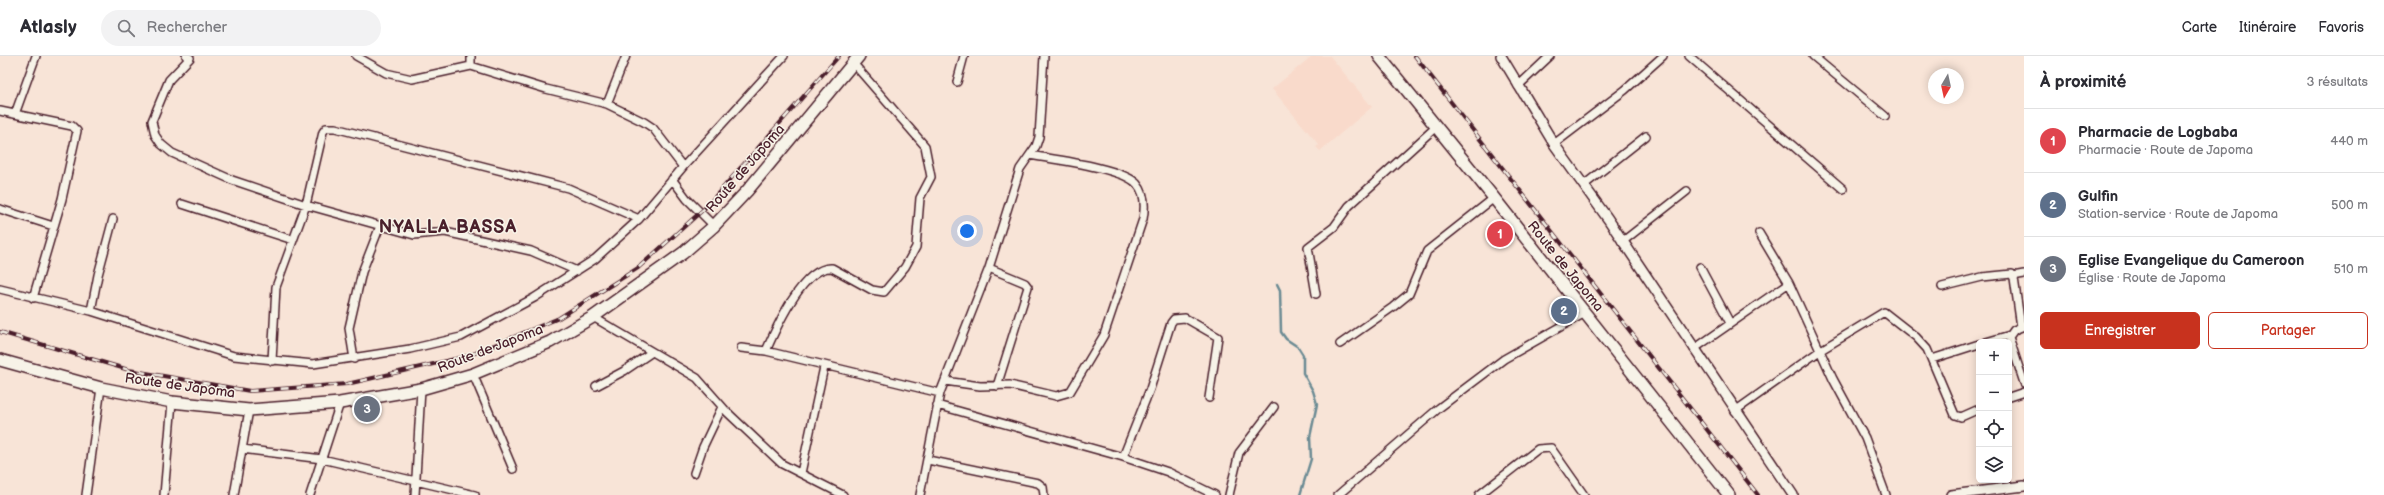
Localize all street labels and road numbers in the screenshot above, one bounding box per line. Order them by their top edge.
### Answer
street label: Route de Japoma [702,121,788,216]
street label: Route de Japoma [1524,218,1607,315]
street label: Route de Japoma [435,321,545,376]
street label: Route de Japoma [124,369,236,402]

